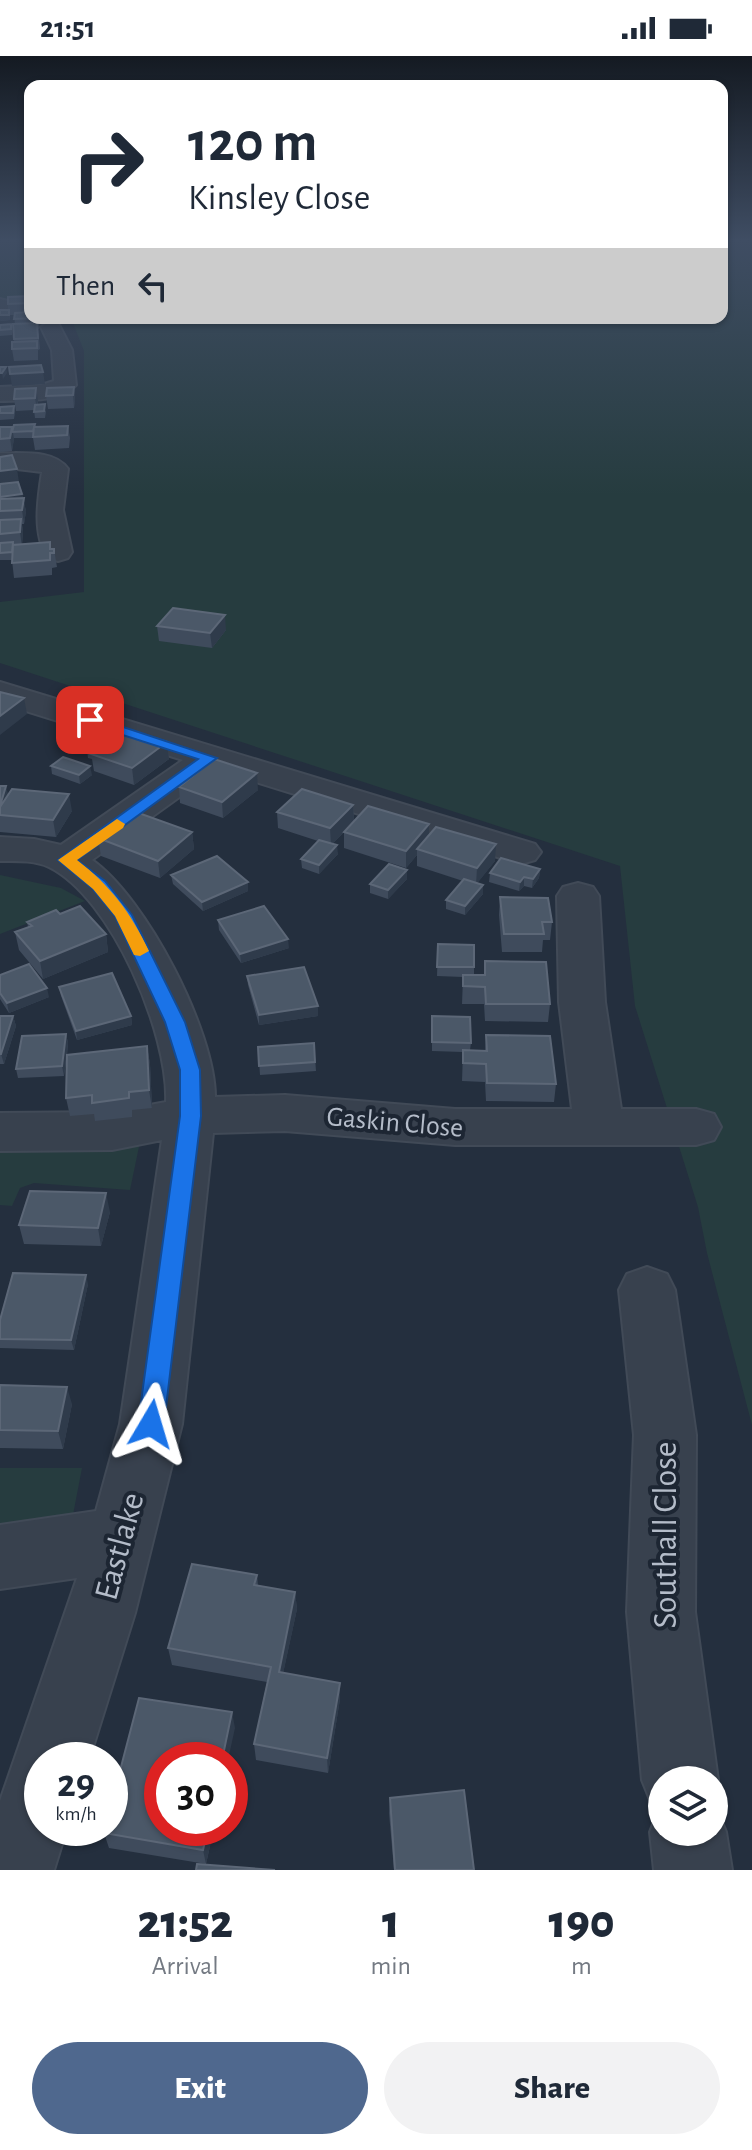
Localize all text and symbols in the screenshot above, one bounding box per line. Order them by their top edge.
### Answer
text: 21:51 [40,13,96,43]
icon: right [56,112,160,216]
text: 120 m [188,115,317,171]
text: Kinsley Close [188,180,370,216]
icon: left [131,264,175,308]
text: Then [56,271,115,301]
pin [56,686,124,754]
icon: arrive [68,698,112,742]
street label: Gaskin Close [325,1103,464,1143]
position arrow [109,1382,193,1466]
street label: Southall Close [649,1441,683,1629]
street label: Eastlake [89,1489,151,1604]
speed limit sign: 30 [144,1742,248,1846]
text: 29 [57,1764,95,1804]
map controls [648,1766,728,1846]
button: layers [648,1766,728,1846]
text: km/h [55,1804,97,1824]
text: 21:52 [137,1899,233,1947]
text: 1 [382,1899,400,1947]
text: 190 [549,1899,615,1947]
text: Arrival [152,1953,219,1979]
text: min [371,1953,411,1979]
text: m [571,1953,592,1979]
button: Exit [32,2042,368,2134]
button: Share [384,2042,720,2134]

